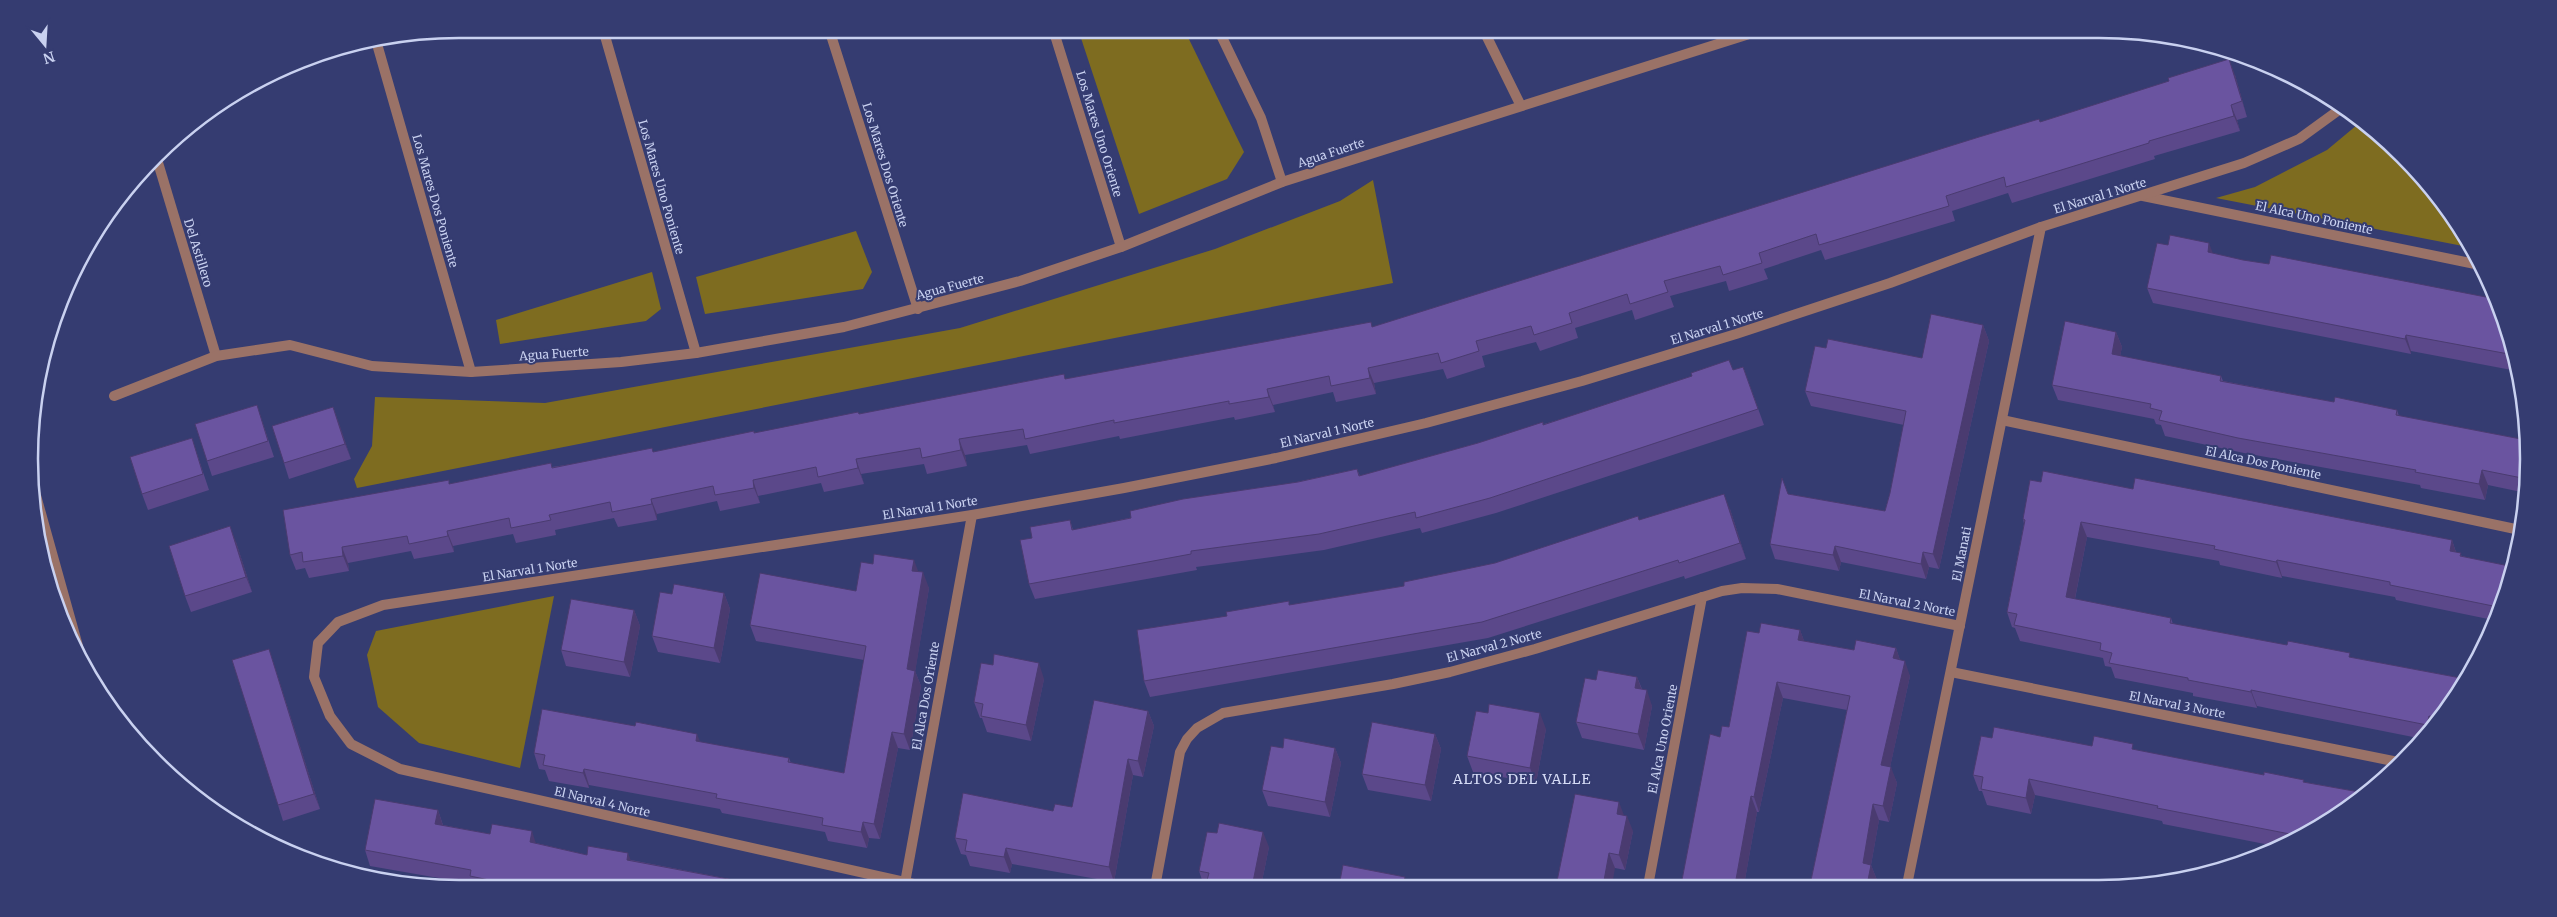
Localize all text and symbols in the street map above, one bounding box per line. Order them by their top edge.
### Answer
north arrow [20,20,70,70]
text: N [41,47,57,68]
street label: Los Mares Uno Oriente [1073,69,1126,199]
street label: Los Mares Dos Oriente [859,101,912,229]
street label: Los Mares Uno Poniente [635,118,688,256]
street label: Los Mares Dos Poniente [409,133,462,269]
street label: Agua Fuerte [1295,135,1366,171]
street label: El Narval 1 Norte [2052,174,2148,217]
street label: El Alca Uno Poniente [2254,198,2374,237]
street label: Del Astillero [181,217,216,289]
street label: Agua Fuerte [913,270,985,303]
street label: El Narval 1 Norte [1669,305,1765,348]
street label: Agua Fuerte [518,344,589,363]
street label: El Narval 1 Norte [1278,414,1375,451]
street label: El Alca Dos Poniente [2204,443,2322,482]
street label: El Narval 1 Norte [881,493,978,522]
street label: El Manati [1949,525,1974,583]
street label: El Narval 1 Norte [481,555,578,584]
street label: El Narval 2 Norte [1858,586,1956,619]
street label: El Narval 2 Norte [1445,626,1543,665]
street label: El Alca Dos Oriente [909,641,942,751]
street label: El Alca Uno Oriente [1645,683,1680,795]
street label: El Narval 3 Norte [2128,688,2226,721]
district label: ALTOS DEL VALLE [1452,770,1591,788]
street label: El Narval 4 Norte [553,783,652,820]

